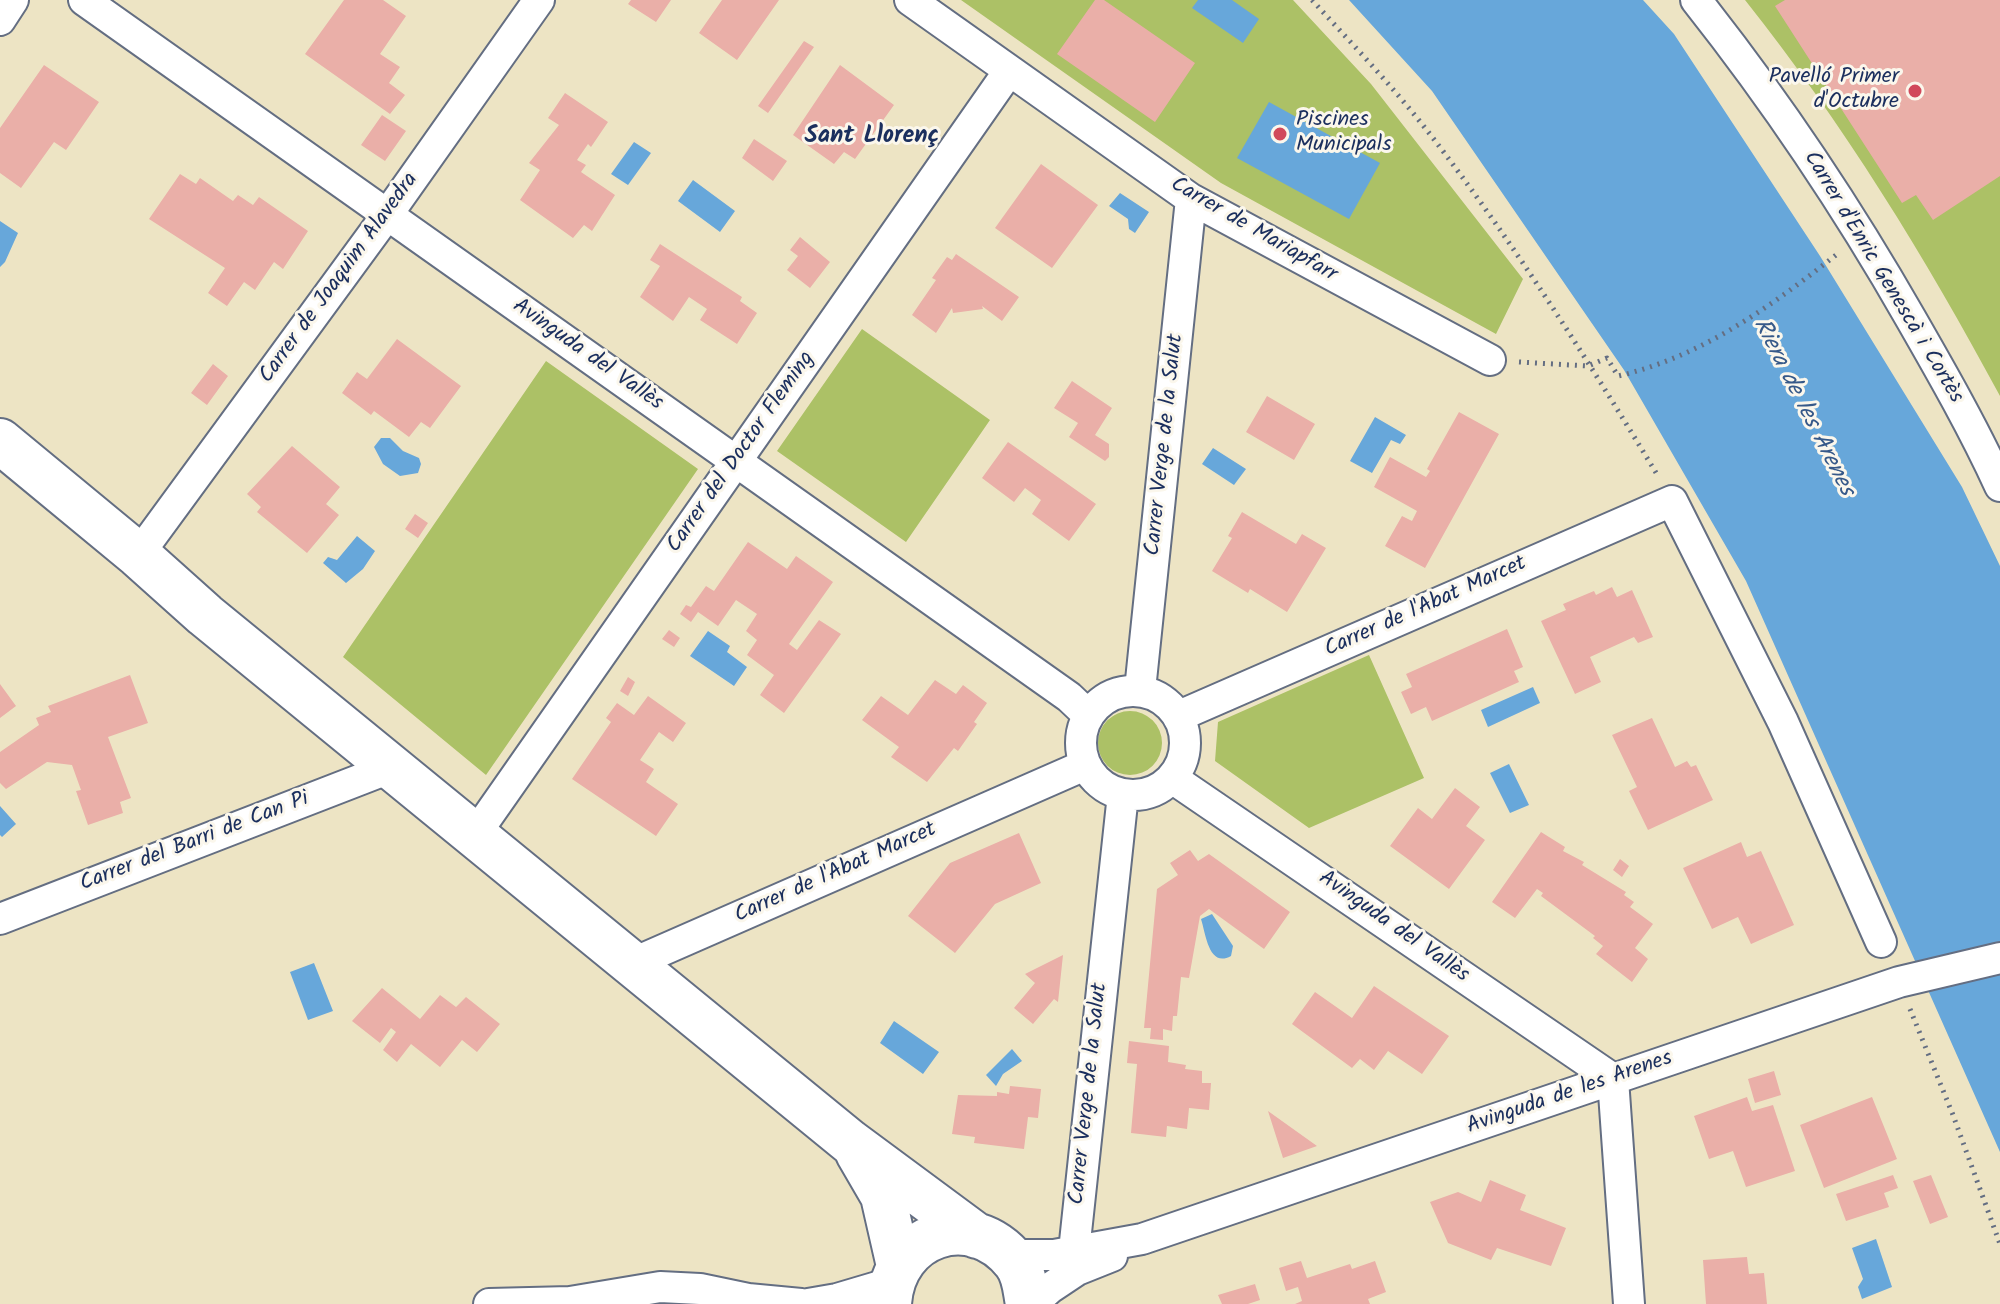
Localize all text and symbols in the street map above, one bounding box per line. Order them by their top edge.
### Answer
place label: Pavelló Primer d'Octubre [1769,65,1899,116]
marker: Pavelló Primer d'Octubre [1906,82,1924,100]
place label: Piscines Municipals [1296,108,1392,160]
district label: Sant Llorenç [805,124,939,152]
marker: Piscines Municipals [1271,125,1289,143]
street label: Carrer d'Enric Genescà i Cortès [1796,147,1968,409]
street label: Carrer de Joaquim Alavedra [255,169,425,389]
street label: Carrer de Mariapfarr [1165,173,1341,289]
street label: Avinguda del Vallès [507,294,667,418]
water label: Riera de les Arenes [1745,314,1859,502]
street label: Carrer Verge de la Salut [1141,333,1191,557]
street label: Carrer del Doctor Fleming [663,347,821,559]
street label: Carrer de l'Abat Marcet [1321,552,1531,664]
street label: Carrer del Barri de Can Pi [77,787,313,899]
street label: Carrer de l'Abat Marcet [731,818,941,930]
street label: Avinguda del Vallès [1313,866,1473,990]
street label: Carrer Verge de la Salut [1065,982,1115,1206]
street label: Avinguda de les Arenes [1464,1046,1676,1142]

